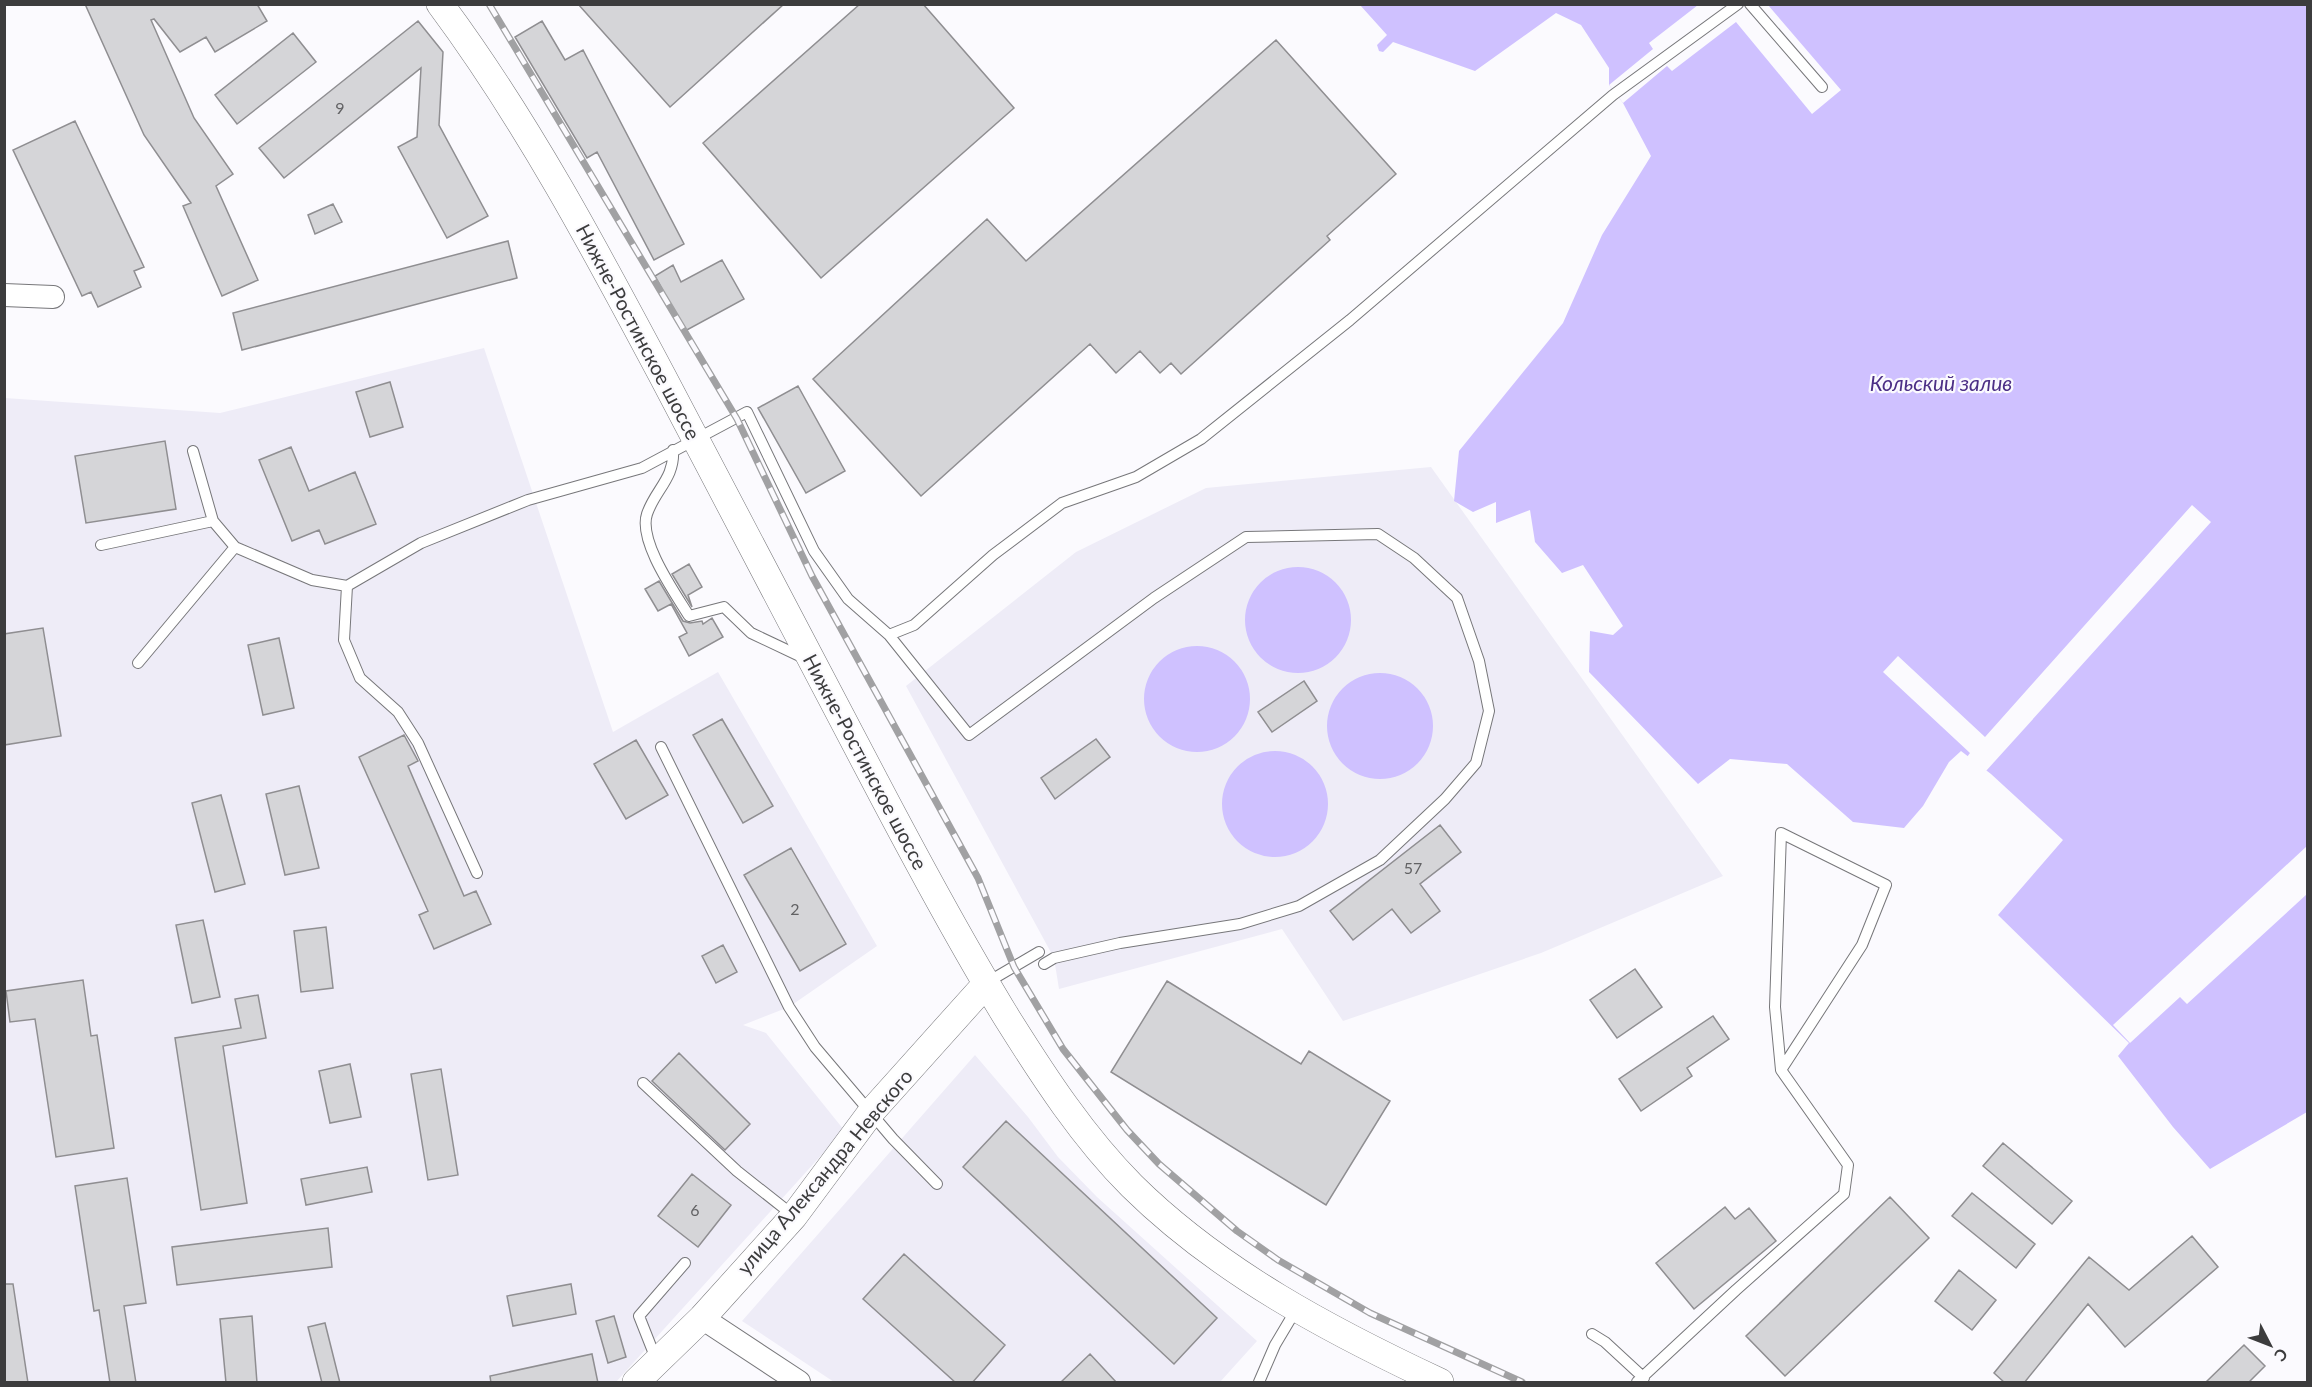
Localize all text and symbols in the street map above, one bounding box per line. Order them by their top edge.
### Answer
house number: 9 [335,98,345,117]
street label: Нижне-Ростинское шоссе [572,220,706,443]
water label: Кольский залив [1870,370,2012,395]
street label: Нижне-Ростинское шоссе [799,650,933,873]
house number: 57 [1404,858,1422,877]
house number: 2 [790,899,800,918]
street label: улица Александра Невского [731,1064,917,1279]
house number: 6 [690,1200,700,1219]
north arrow [2240,1315,2300,1375]
text: С [2271,1345,2292,1366]

